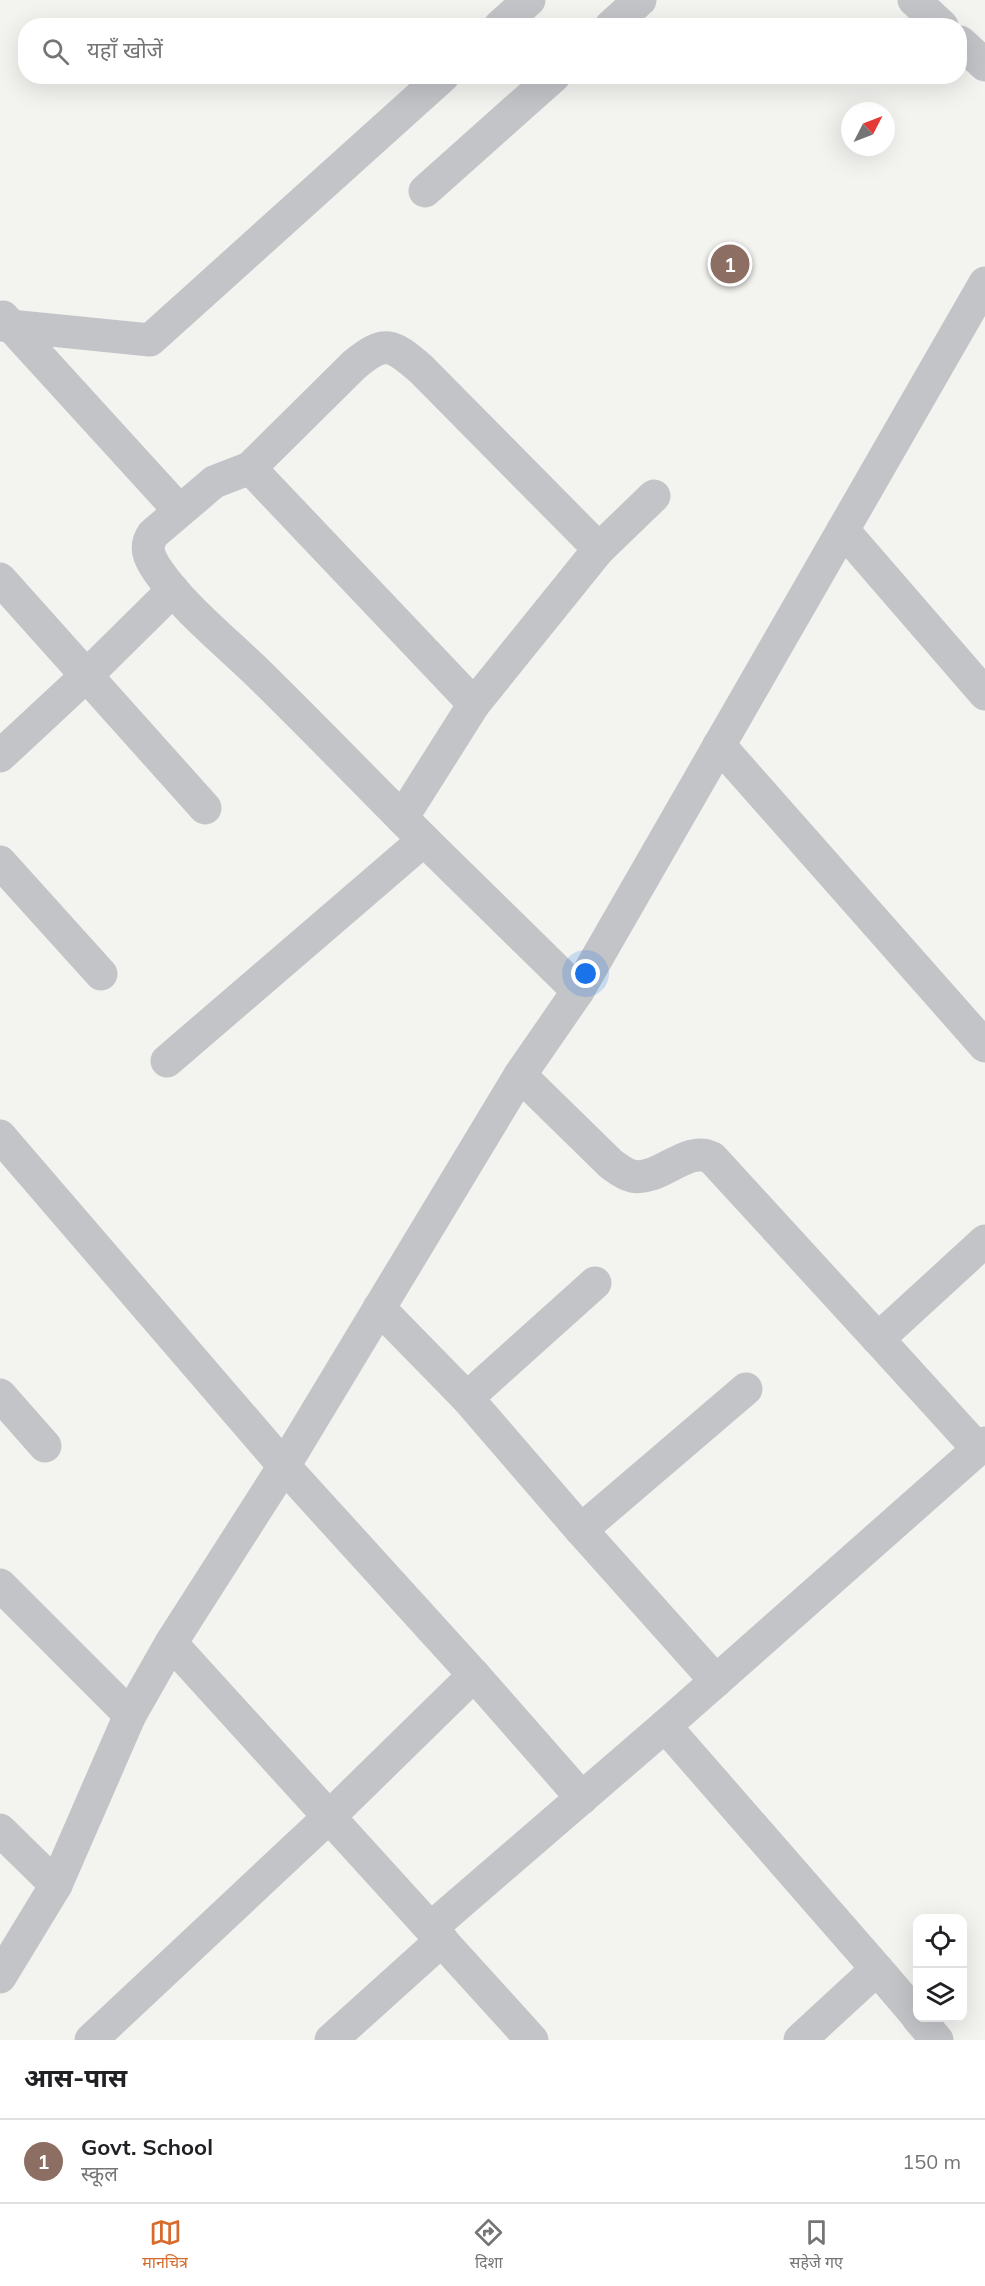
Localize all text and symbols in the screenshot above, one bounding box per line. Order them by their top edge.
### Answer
search box [18,18,967,84]
icon: search [39,35,72,68]
text: यहाँ खोजें [87,36,163,64]
north arrow [841,102,895,156]
pin: 1 [710,242,750,286]
your location [571,959,600,988]
map controls [913,1914,967,2022]
button: locate [913,1914,967,1968]
button: layers [913,1968,967,2022]
text: आस-पास [24,2061,127,2094]
text: Govt. School [81,2133,213,2161]
text: 1 [38,2149,50,2174]
text: 150 m [902,2149,961,2174]
text: स्कूल [81,2161,118,2186]
tab: मानचित्र [142,2216,188,2275]
tab: दिशा [472,2216,505,2275]
tab: सहेजे गए [790,2216,843,2275]

